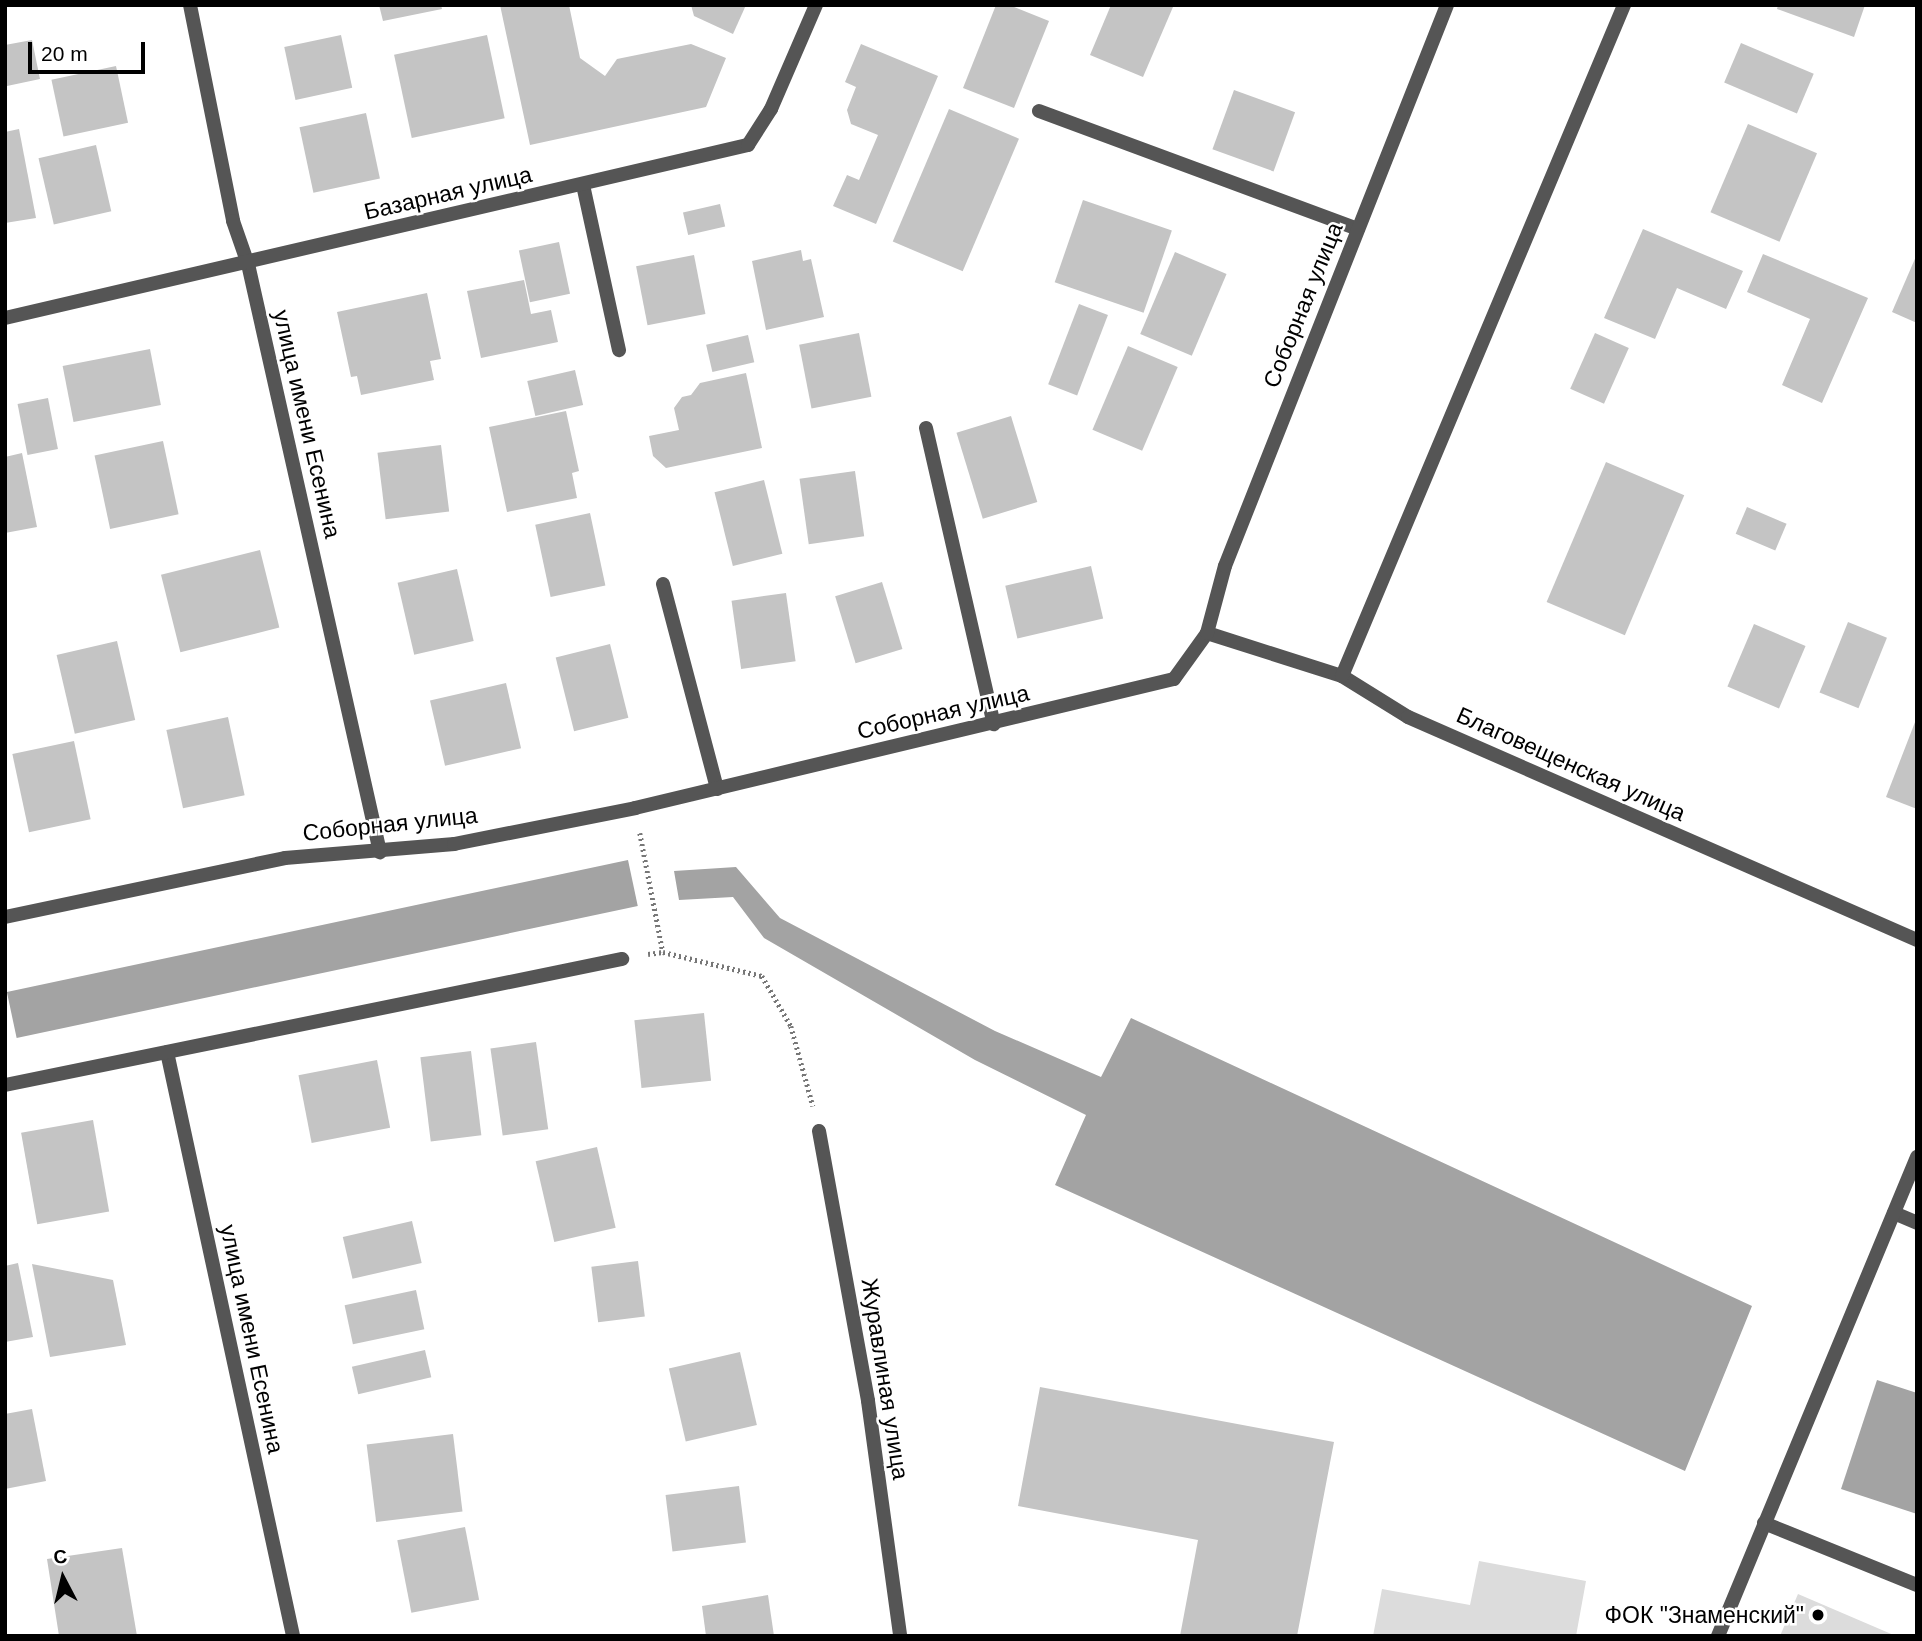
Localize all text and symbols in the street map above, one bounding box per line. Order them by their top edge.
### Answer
scale bar [32,28,149,72]
text: 20 m [41,42,88,65]
street label: Базарная улица [361,160,535,226]
street label: Соборная улица [1257,218,1349,392]
street label: улица имени Есенина [267,307,347,541]
street label: Соборная улица [854,679,1032,745]
street label: Благовещенская улица [1452,701,1690,827]
street label: Соборная улица [301,801,479,847]
street label: улица имени Есенина [214,1222,290,1456]
street label: Журавлиная улица [855,1276,915,1482]
north arrow [28,1543,98,1613]
text: С [52,1545,68,1568]
place label: ФОК "Знаменский" [1605,1601,1804,1629]
marker: ФОК "Знаменский" [1810,1607,1826,1623]

